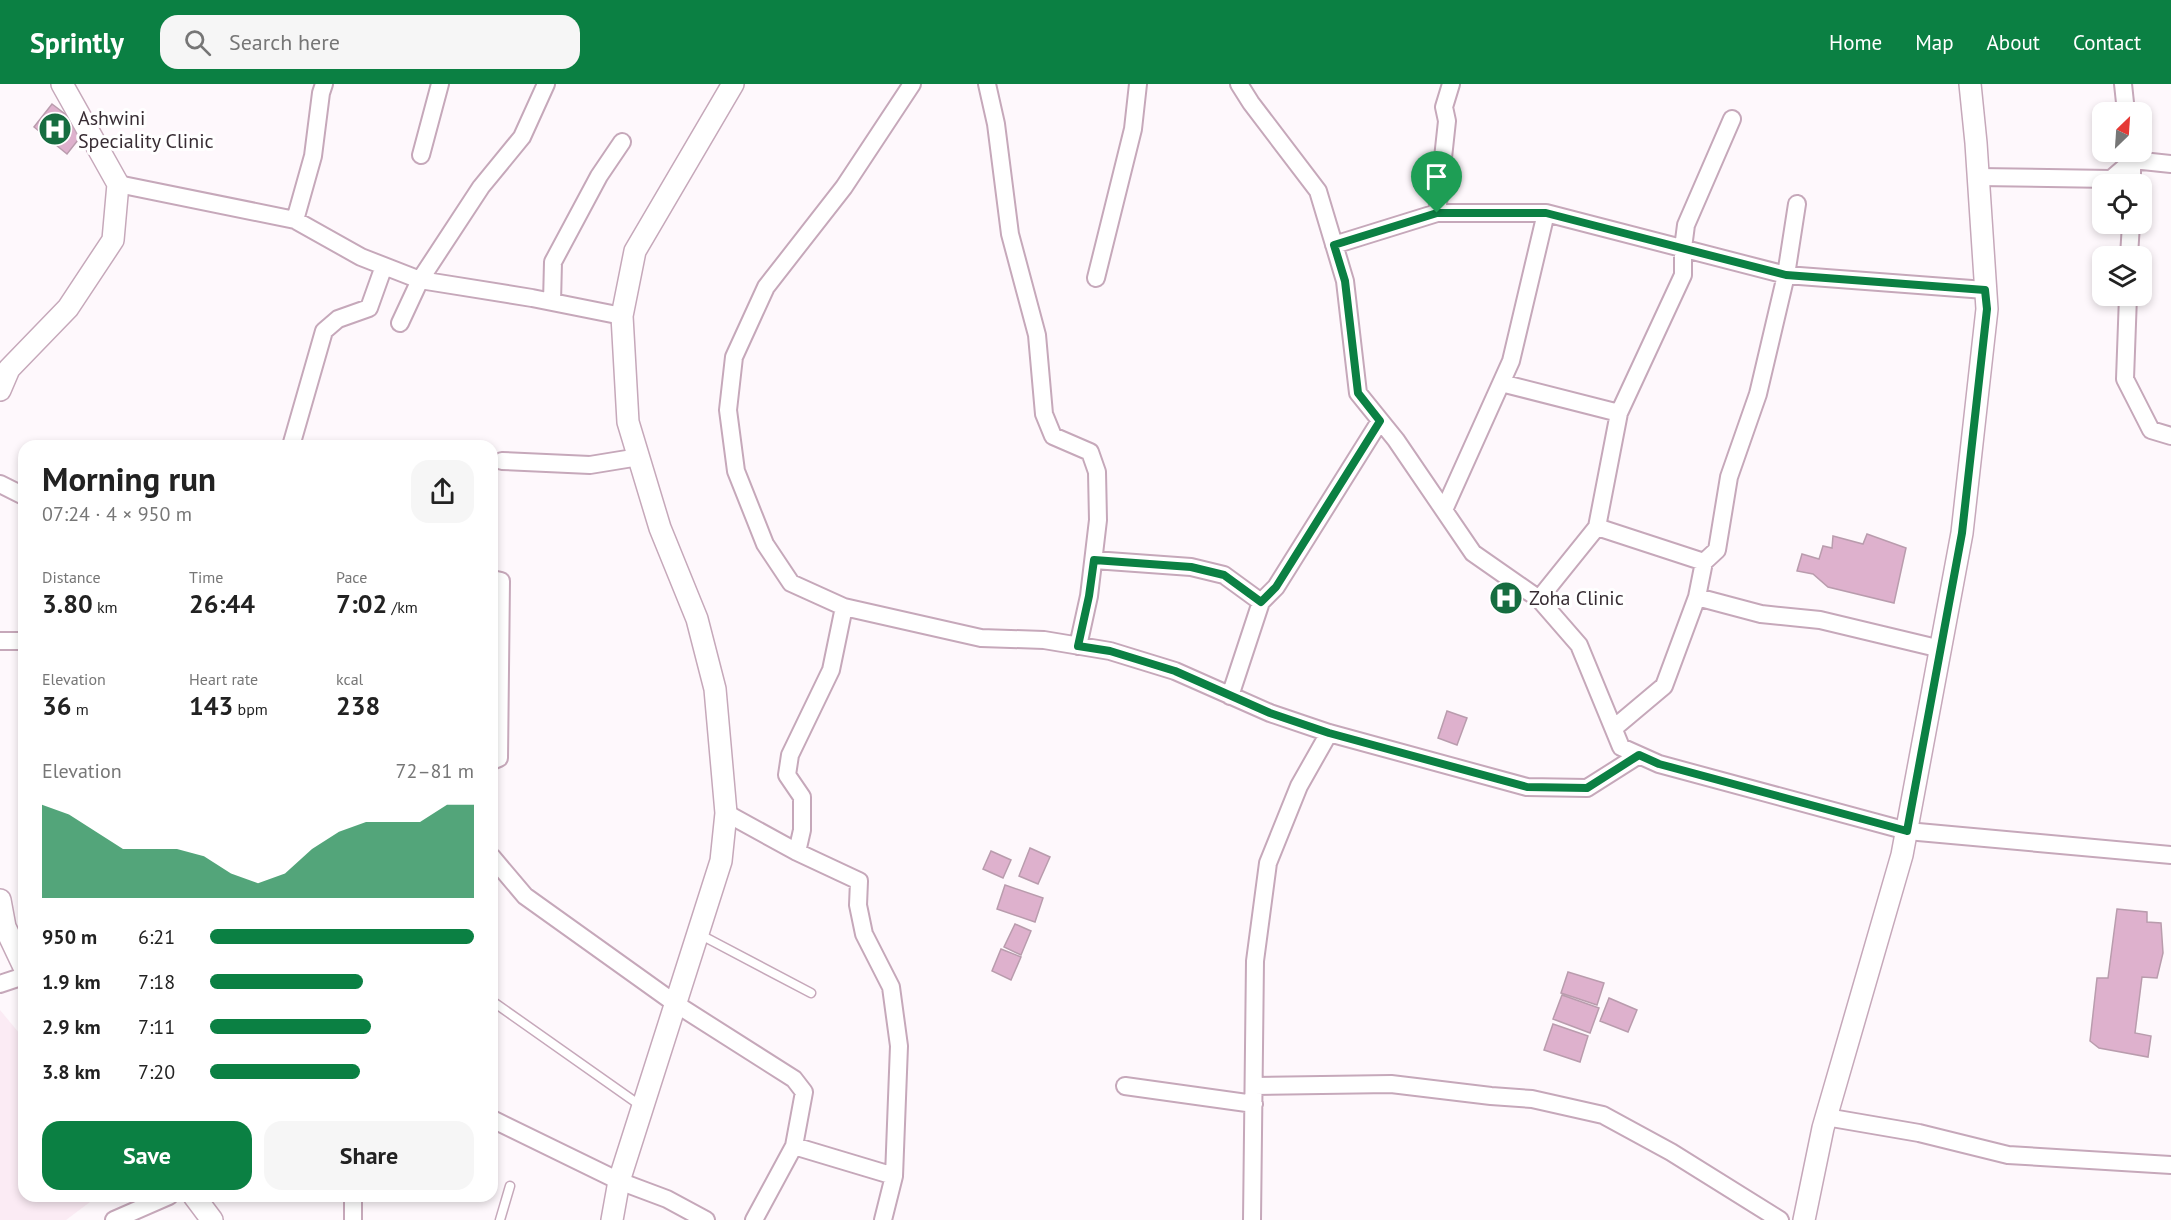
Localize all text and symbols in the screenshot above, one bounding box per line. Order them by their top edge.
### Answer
search box [160,15,580,69]
text: Sprintly [30,24,124,61]
icon: search [181,26,214,59]
text: Search here [229,28,340,56]
text: Home [1829,29,1882,56]
text: Map [1915,29,1954,56]
text: About [1987,29,2040,56]
text: Contact [2073,29,2141,56]
north arrow [2092,102,2152,162]
map controls [2092,102,2152,306]
place label: Ashwini Speciality Clinic [78,105,214,154]
hospital icon: Ashwini Speciality Clinic [37,111,73,147]
pin [1411,151,1462,213]
icon: arrive [1420,160,1453,193]
button: locate [2092,174,2152,234]
button: layers [2092,246,2152,306]
text: Morning run [42,457,216,500]
button: share [411,460,474,523]
text: 07:24 · 4 × 950 m [42,501,192,527]
text: Distance [42,567,101,587]
text: Time [189,567,223,587]
text: Pace [336,567,367,587]
hospital icon: Zoha Clinic [1488,580,1524,616]
place label: Zoha Clinic [1529,585,1624,611]
text: 3.80 [42,587,93,620]
text: 26:44 [189,587,255,620]
text: 7:02 [336,587,387,620]
text: km [93,597,118,617]
text: /km [387,597,418,617]
text: Elevation [42,669,106,689]
text: Heart rate [189,669,258,689]
text: kcal [336,669,363,689]
text: 36 [42,689,71,722]
text: 143 [189,689,233,722]
text: 238 [336,689,380,722]
text: m [71,699,89,719]
text: bpm [233,699,268,719]
text: Elevation [42,758,122,784]
text: 72–81 m [396,758,474,784]
text: 950 m [42,924,97,950]
text: 6:21 [138,924,175,950]
text: 1.9 km [42,969,101,995]
text: 7:18 [138,969,175,995]
text: 2.9 km [42,1014,101,1040]
text: 7:11 [138,1014,175,1040]
text: 3.8 km [42,1059,101,1085]
text: 7:20 [138,1059,175,1085]
button: Save [42,1121,252,1190]
button: Share [264,1121,474,1190]

